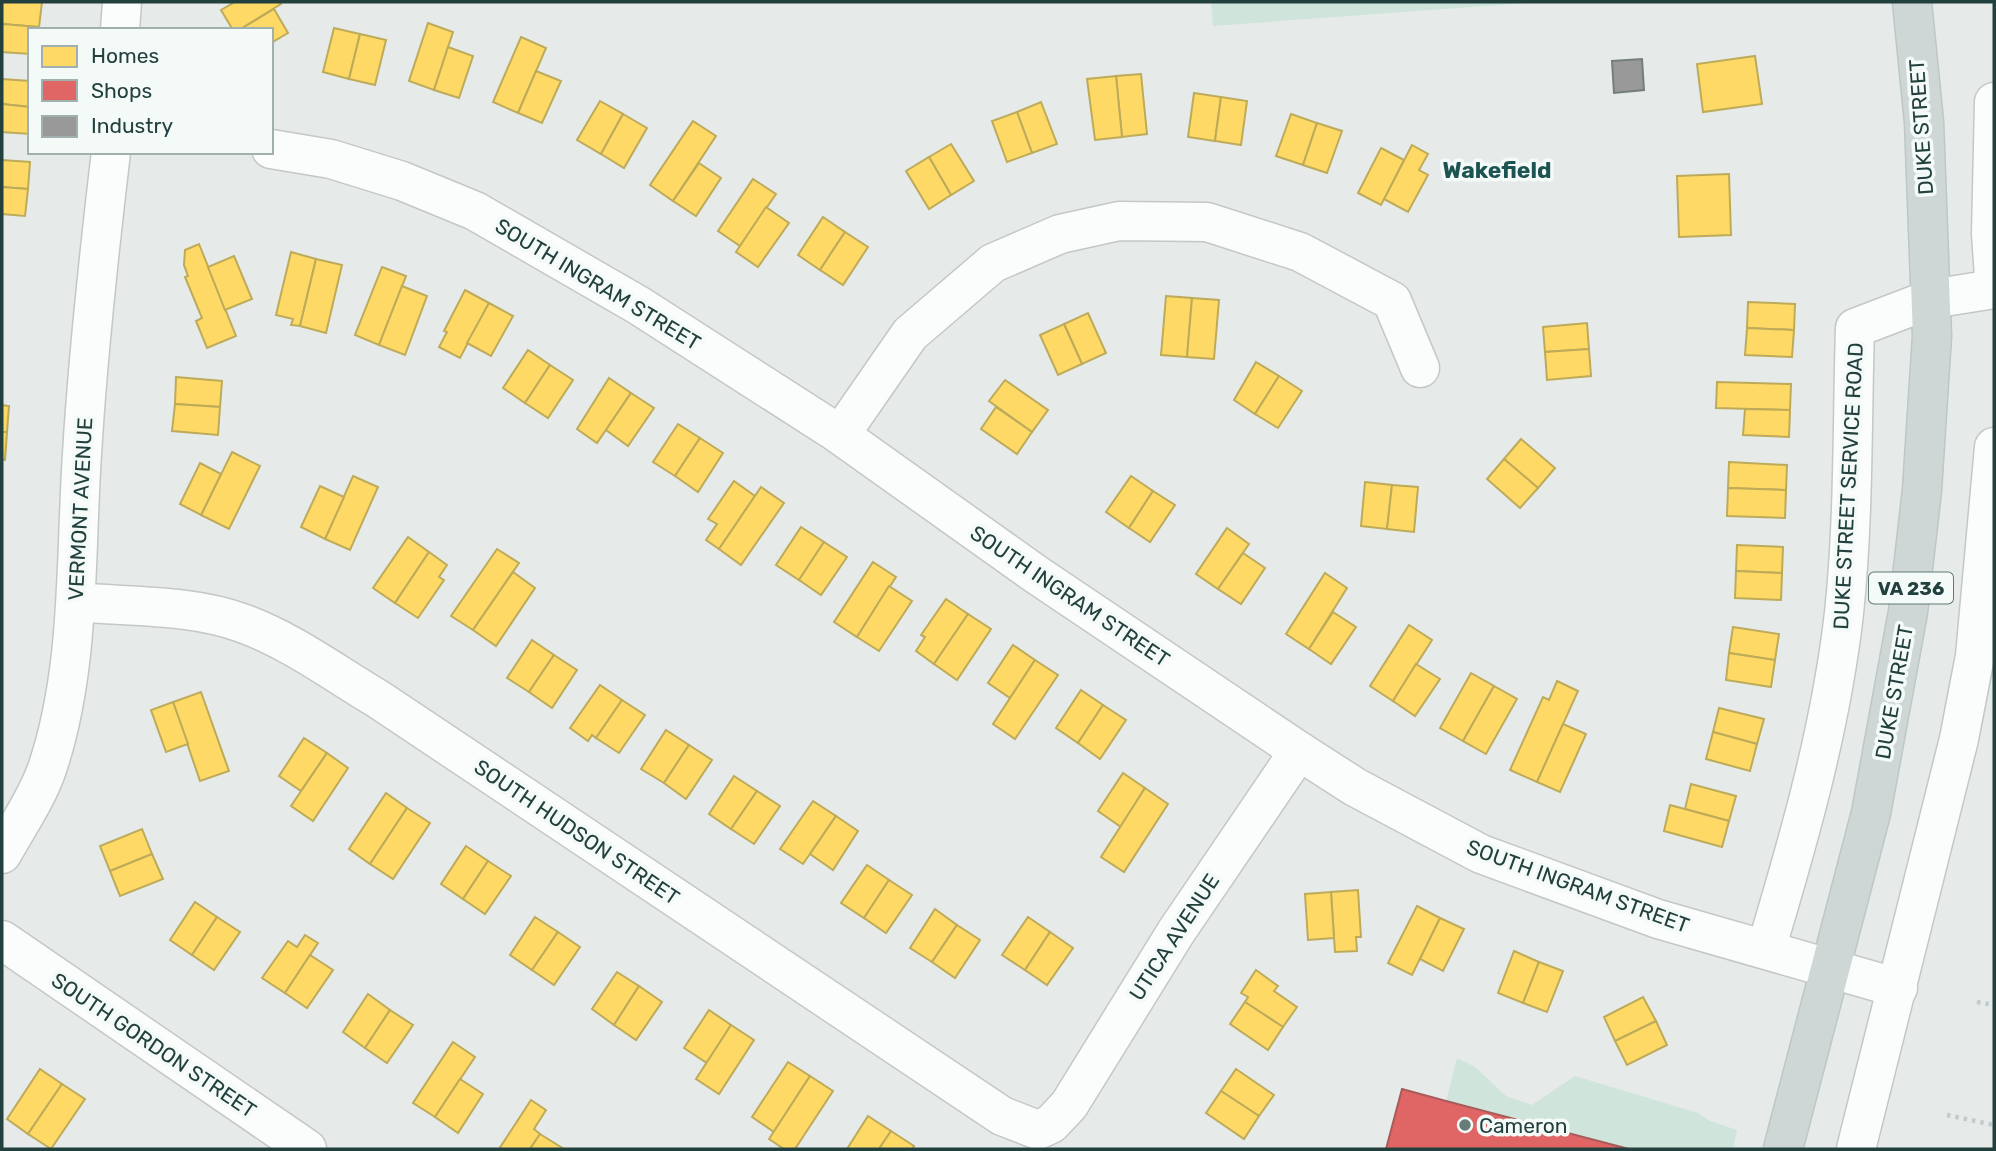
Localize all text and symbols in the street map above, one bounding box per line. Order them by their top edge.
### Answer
legend [28,28,273,154]
text: Homes [91,43,159,68]
street label: DUKE STREET [1904,58,1938,196]
text: Shops [91,78,152,103]
text: Industry [91,113,173,138]
district label: Wakefield [1442,156,1552,184]
street label: SOUTH INGRAM STREET [491,213,705,355]
street label: DUKE STREET SERVICE ROAD [1828,342,1868,630]
street label: VERMONT AVENUE [63,417,97,601]
street label: SOUTH INGRAM STREET [966,520,1174,672]
road number: VA 236 [1869,572,1953,604]
street label: DUKE STREET [1870,623,1918,761]
street label: SOUTH HUDSON STREET [470,754,684,910]
street label: SOUTH INGRAM STREET [1463,834,1693,938]
street label: UTICA AVENUE [1124,869,1224,1005]
street label: SOUTH GORDON STREET [47,967,261,1123]
place label: Cameron [1479,1113,1568,1138]
marker: Cameron [1457,1117,1473,1133]

